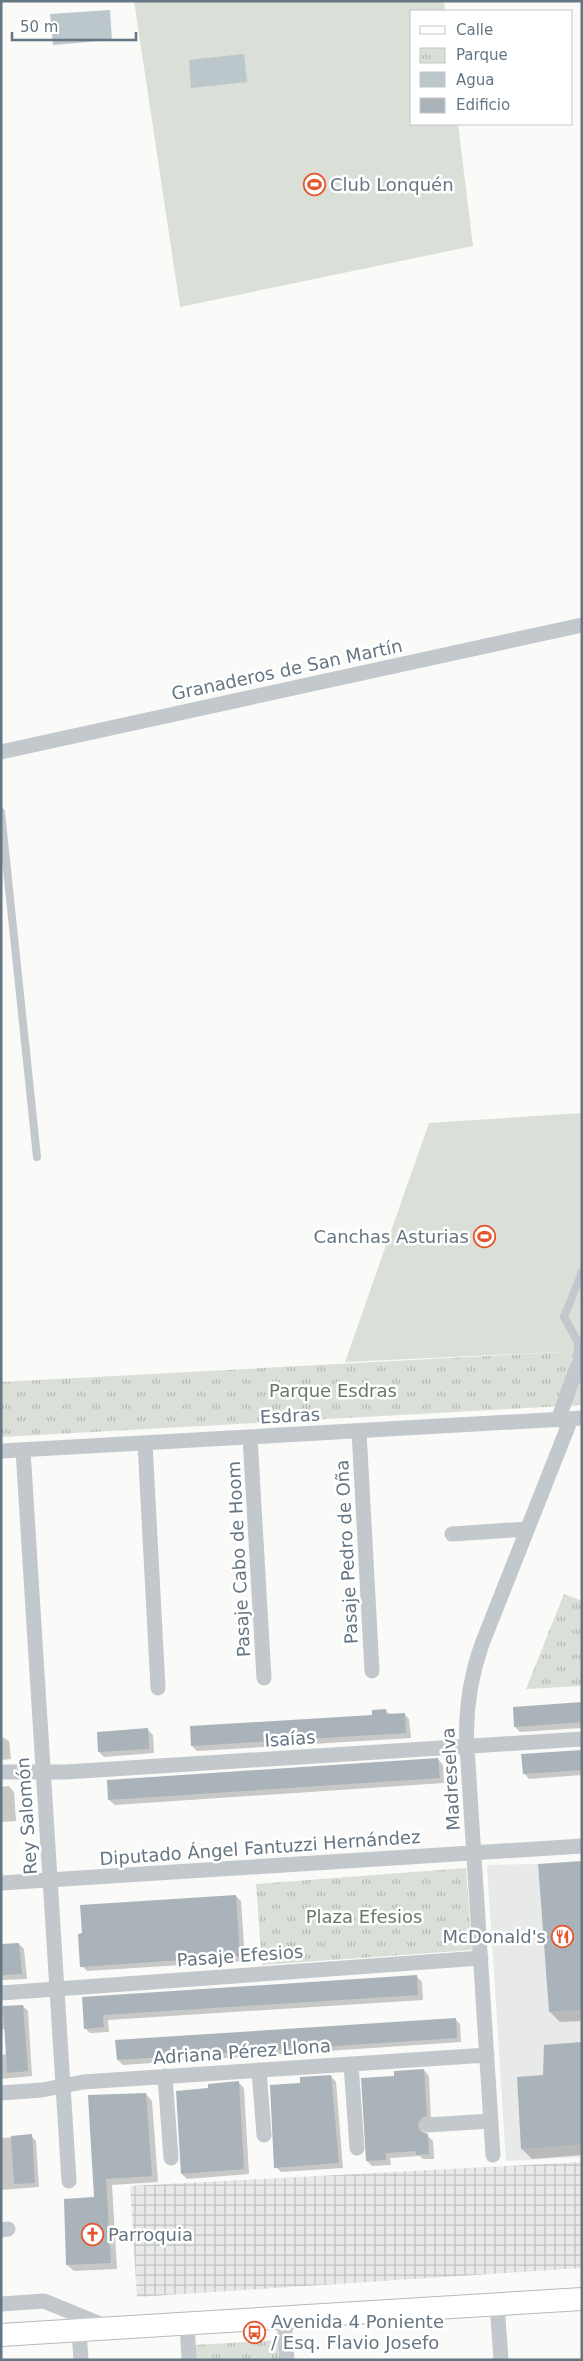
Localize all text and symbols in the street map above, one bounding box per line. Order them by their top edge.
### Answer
scale bar [12,10,136,42]
legend [410,10,573,125]
text: 50 m [20,18,58,36]
text: Calle [456,21,493,39]
text: Parque [456,46,508,64]
text: Agua [456,71,494,89]
text: Edificio [456,96,510,114]
sports icon: Club Lonquén [302,173,326,197]
place label: Club Lonquén [330,174,454,195]
street label: Granaderos de San Martín [169,635,404,704]
sports icon: Canchas Asturias [473,1225,497,1249]
place label: Canchas Asturias [314,1226,469,1247]
park label: Parque Esdras [269,1380,397,1401]
street label: Esdras [259,1403,320,1428]
street label: Pasaje Pedro de Oña [331,1459,362,1645]
street label: Pasaje Cabo de Hoom [223,1460,254,1658]
street label: Isaías [264,1726,316,1751]
street label: Madreselva [437,1727,464,1831]
street label: Rey Salomón [12,1757,41,1875]
street label: Diputado Ángel Fantuzzi Hernández [99,1826,421,1869]
park label: Plaza Efesios [306,1906,422,1927]
restaurant icon: McDonald's [550,1925,574,1949]
place label: McDonald's [443,1926,546,1947]
street label: Pasaje Efesios [176,1941,304,1970]
street label: Adriana Pérez Llona [152,2035,331,2068]
church icon: Parroquia [80,2223,104,2247]
place label: Parroquia [108,2224,193,2245]
place label: Avenida 4 Poniente / Esq. Flavio Josefo [271,2311,444,2353]
bus stop icon: Avenida 4 Poniente / Esq. Flavio Josefo [243,2320,267,2344]

